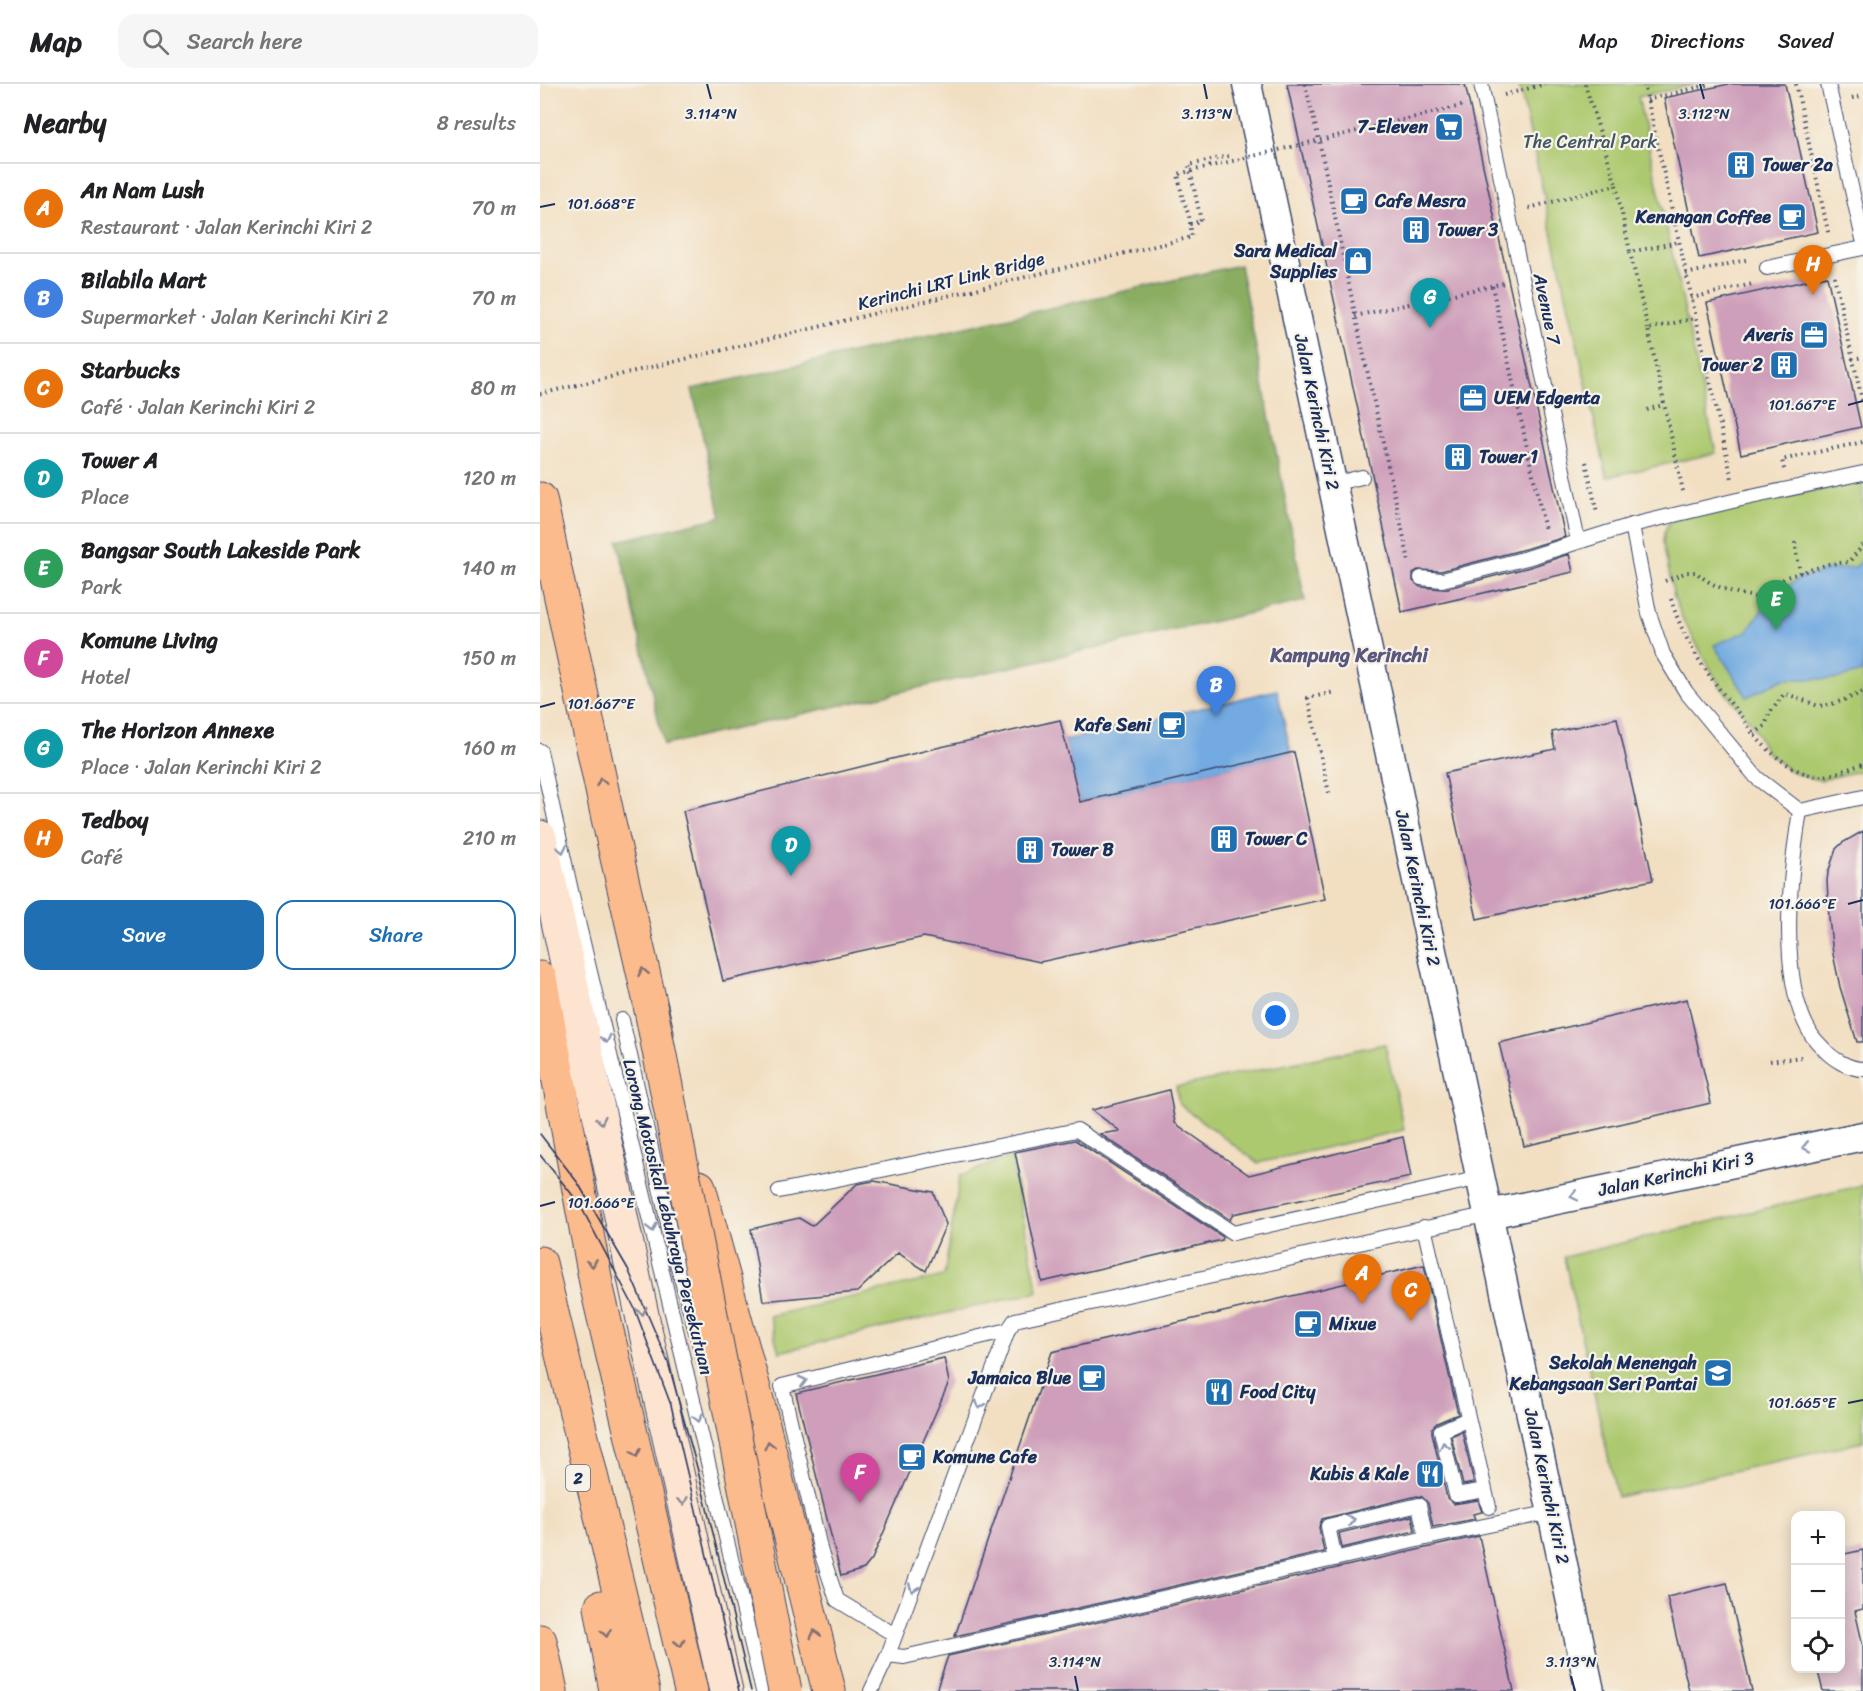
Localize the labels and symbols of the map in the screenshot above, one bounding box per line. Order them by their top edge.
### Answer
text: 3.114°N [685,101,738,127]
text: 3.113°N [1182,101,1233,127]
text: 3.112°N [1678,101,1730,127]
place label: 7-Eleven [1358,111,1428,143]
supermarket icon: 7-Eleven [1433,111,1465,143]
park label: The Central Park [1523,126,1657,158]
building icon: Tower 2a [1725,149,1757,181]
place label: Tower 2a [1762,149,1834,181]
cafe icon: Cafe Mesra [1338,185,1370,217]
place label: Cafe Mesra [1374,185,1466,217]
text: 101.668°E [567,191,637,217]
place label: Kenangan Coffee [1635,201,1771,233]
cafe icon: Kenangan Coffee [1776,201,1808,233]
building icon: Tower 3 [1400,214,1432,246]
place label: Tower 3 [1437,214,1498,246]
place label: Sara Medical Supplies [1233,235,1338,288]
street label: Kerinchi LRT Link Bridge [854,242,1048,320]
shop icon: Sara Medical Supplies [1342,245,1374,277]
pin: H [1794,246,1832,295]
street label: Avenue 7 [1524,269,1571,349]
pin: G [1410,278,1450,328]
place label: Averis [1743,319,1794,351]
office icon: Averis [1798,319,1830,351]
street label: Jalan Kerinchi Kiri 2 [1285,330,1349,493]
place label: Tower 2 [1701,349,1764,381]
building icon: Tower 2 [1768,349,1800,381]
office icon: UEM Edgenta [1457,382,1489,414]
place label: UEM Edgenta [1494,382,1601,414]
text: 101.667°E [1768,392,1837,418]
building icon: Tower 1 [1442,441,1474,473]
place label: Tower 1 [1479,441,1538,473]
pin: E [1756,580,1796,630]
district label: Kampung Kerinchi [1269,638,1429,673]
pin: B [1196,666,1236,716]
text: 101.667°E [567,691,636,717]
place label: Kafe Seni [1073,709,1152,741]
cafe icon: Kafe Seni [1156,709,1188,741]
one-way arrow [595,777,608,787]
street label: Jalan Kerinchi Kiri 2 [1386,806,1450,969]
building icon: Tower C [1208,823,1240,855]
place label: Tower C [1245,823,1308,855]
pin: D [772,826,810,876]
building icon: Tower B [1014,834,1046,866]
place label: Tower B [1051,834,1114,866]
one-way arrow [554,844,567,854]
text: 101.666°E [1768,891,1837,917]
one-way arrow [637,968,650,978]
your location [1261,1001,1290,1030]
one-way arrow [599,1034,612,1044]
street label: Lorong Motosikal Lebuhraya Persekutuan [613,1056,723,1379]
one-way arrow [593,1115,606,1125]
one-way arrow [1801,1140,1811,1153]
street label: Jalan Kerinchi Kiri 3 [1594,1142,1757,1206]
one-way arrow [1569,1188,1579,1201]
text: 101.666°E [567,1190,636,1216]
one-way arrow [644,1223,657,1233]
pin: A [1342,1254,1382,1304]
one-way arrow [585,1257,598,1267]
pin: C [1392,1272,1430,1321]
one-way arrow [634,1306,647,1316]
cafe icon: Mixue [1292,1308,1324,1340]
place label: Mixue [1328,1308,1377,1340]
place label: Sekolah Menengah Kebangsaan Seri Pantai [1509,1347,1698,1400]
school or university icon: Sekolah Menengah Kebangsaan Seri Pantai [1702,1357,1734,1389]
place label: Jamaica Blue [967,1362,1071,1394]
cafe icon: Jamaica Blue [1076,1362,1108,1394]
one-way arrow [798,1375,808,1388]
restaurant icon: Food City [1203,1376,1235,1408]
place label: Food City [1239,1376,1316,1408]
text: 101.665°E [1768,1390,1838,1416]
one-way arrow [975,1399,988,1410]
street label: Jalan Kerinchi Kiri 2 [1515,1404,1579,1567]
one-way arrow [690,1413,703,1423]
one-way arrow [763,1440,776,1450]
cafe icon: Komune Cafe [896,1441,928,1473]
place label: Komune Cafe [932,1441,1038,1473]
one-way arrow [1439,1441,1452,1451]
one-way arrow [628,1447,641,1457]
pin: F [840,1454,880,1503]
place label: Kubis & Kale [1309,1458,1410,1490]
restaurant icon: Kubis & Kale [1414,1458,1446,1490]
road number: 2 [566,1465,590,1491]
one-way arrow [676,1496,689,1506]
one-way arrow [1346,1515,1356,1528]
one-way arrow [907,1582,920,1593]
one-way arrow [599,1628,612,1638]
one-way arrow [810,1629,823,1639]
one-way arrow [673,1637,686,1647]
text: 3.114°N [1049,1649,1102,1675]
text: 3.113°N [1546,1649,1597,1675]

